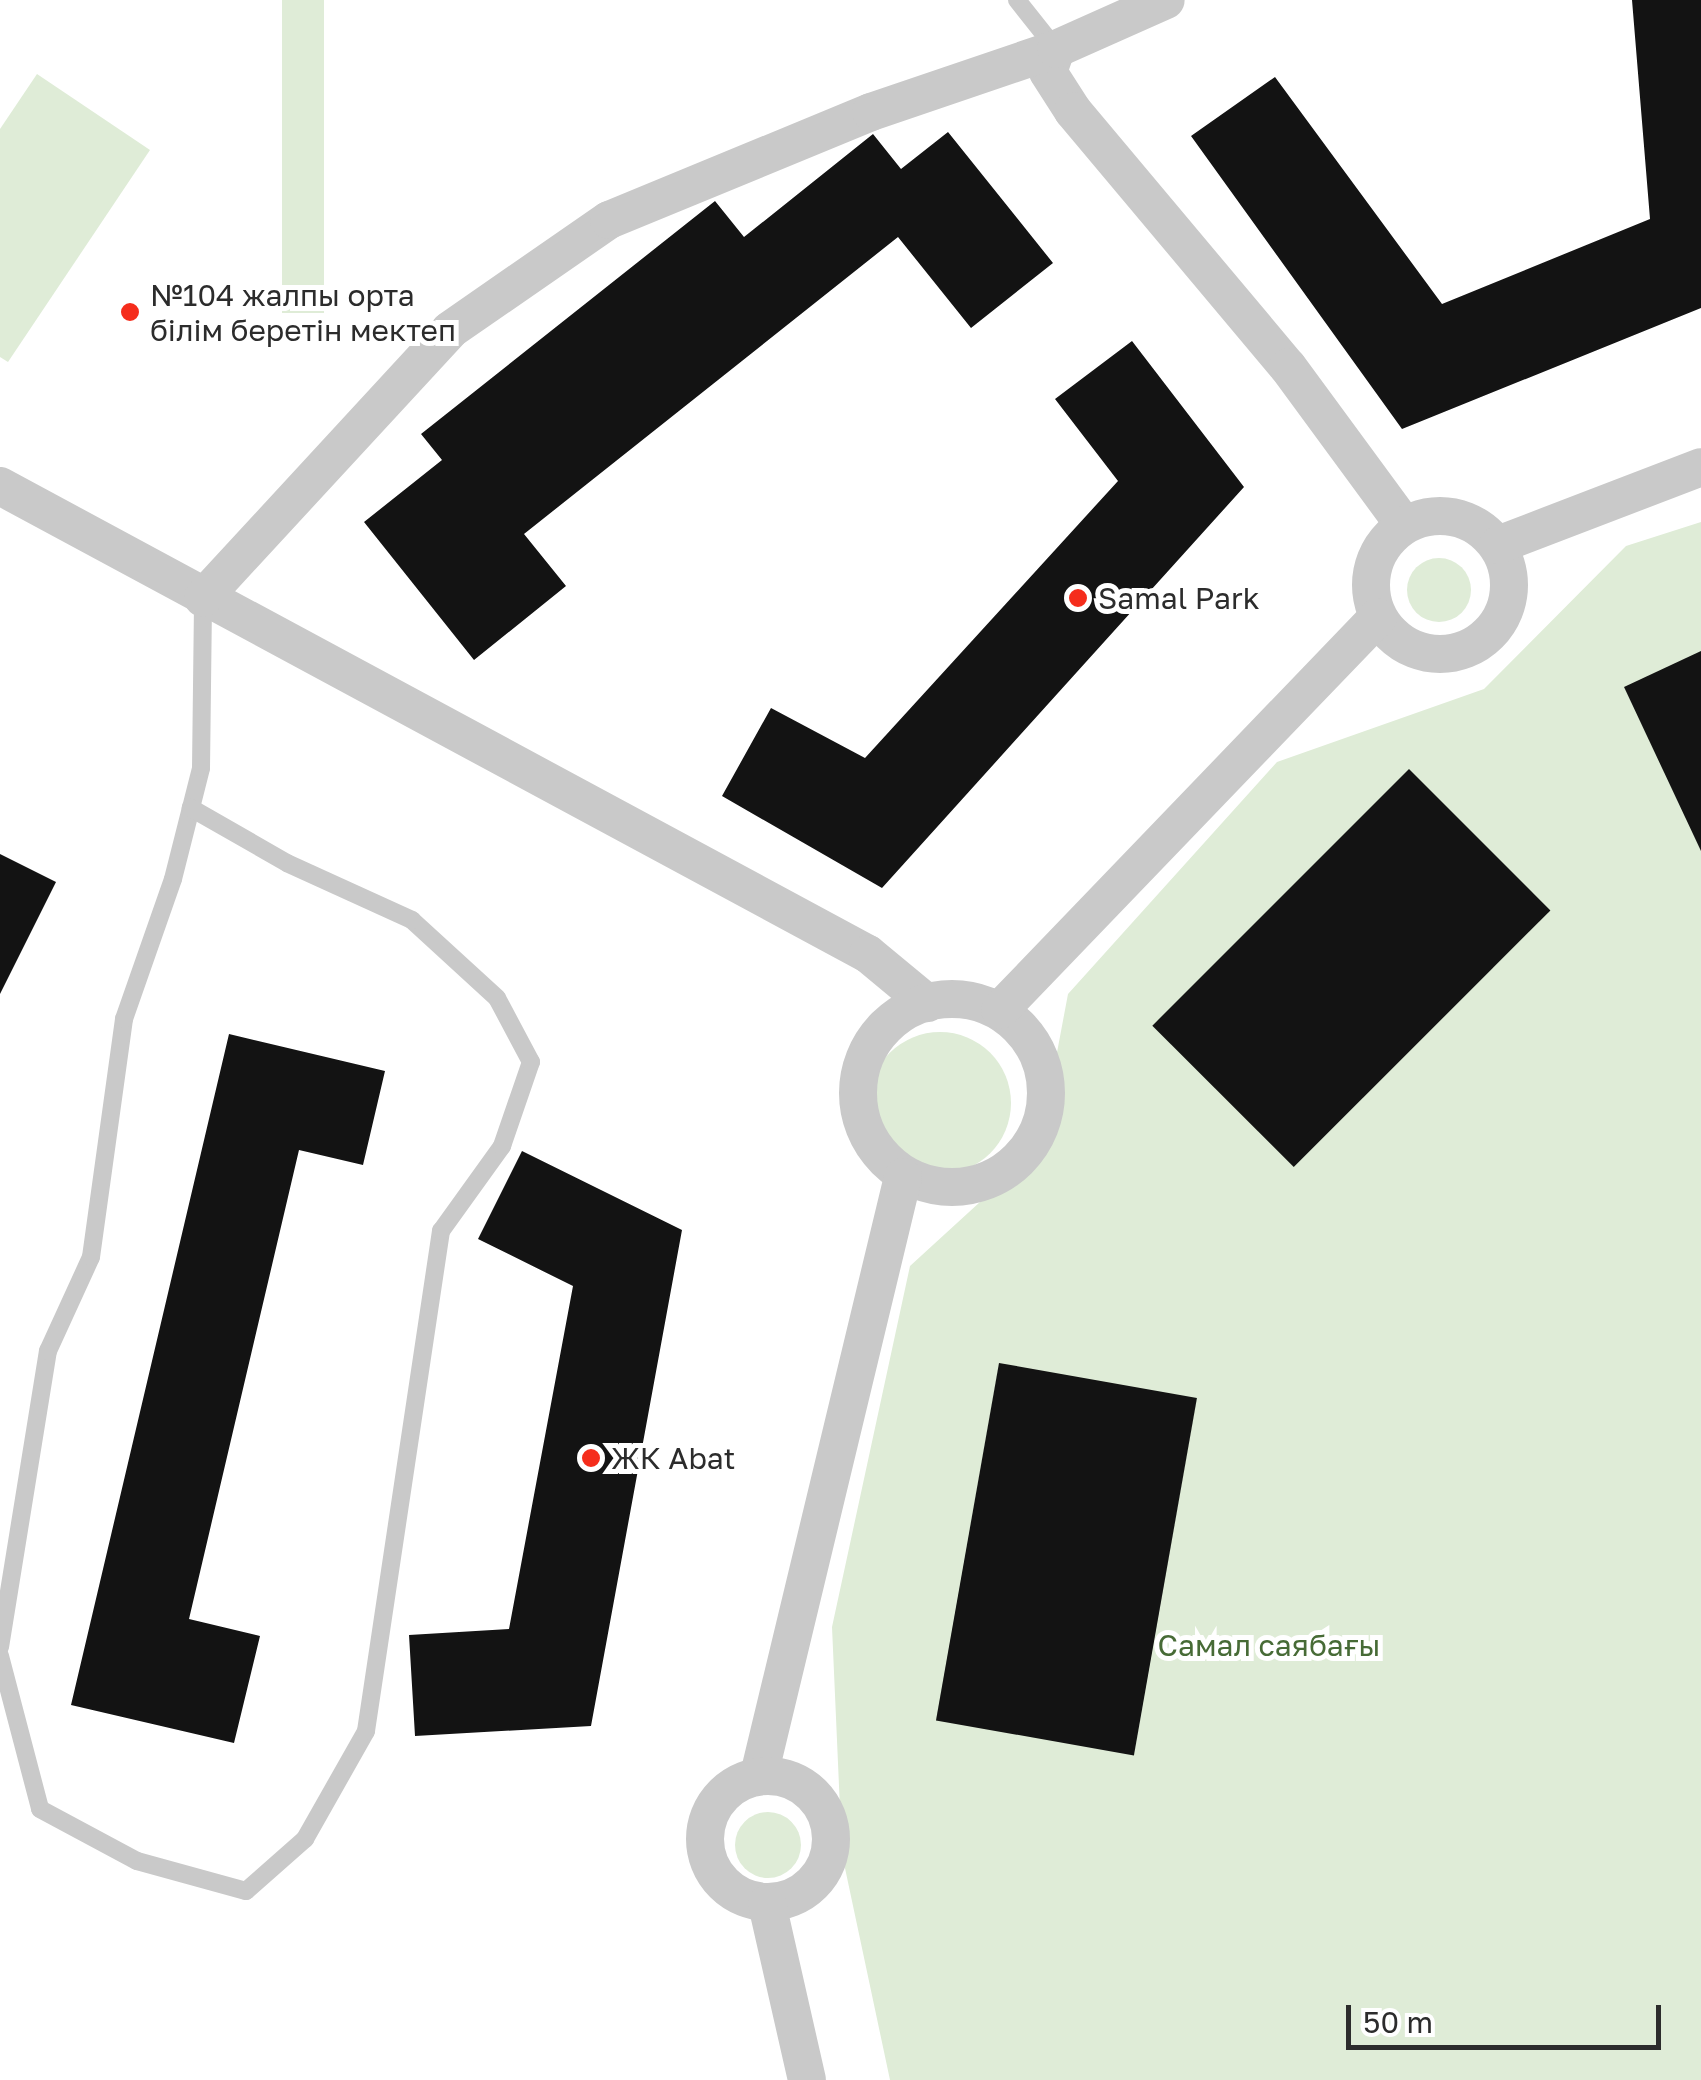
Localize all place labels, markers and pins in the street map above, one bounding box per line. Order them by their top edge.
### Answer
place label: №104 жалпы орта білім беретін мектеп [150,277,456,348]
marker: №104 жалпы орта білім беретін мектеп [119,301,141,323]
place label: Samal Park [1098,580,1260,616]
marker: Samal Park [1067,587,1089,609]
place label: ЖК Abat [611,1440,735,1476]
marker: ЖК Abat [580,1447,602,1469]

